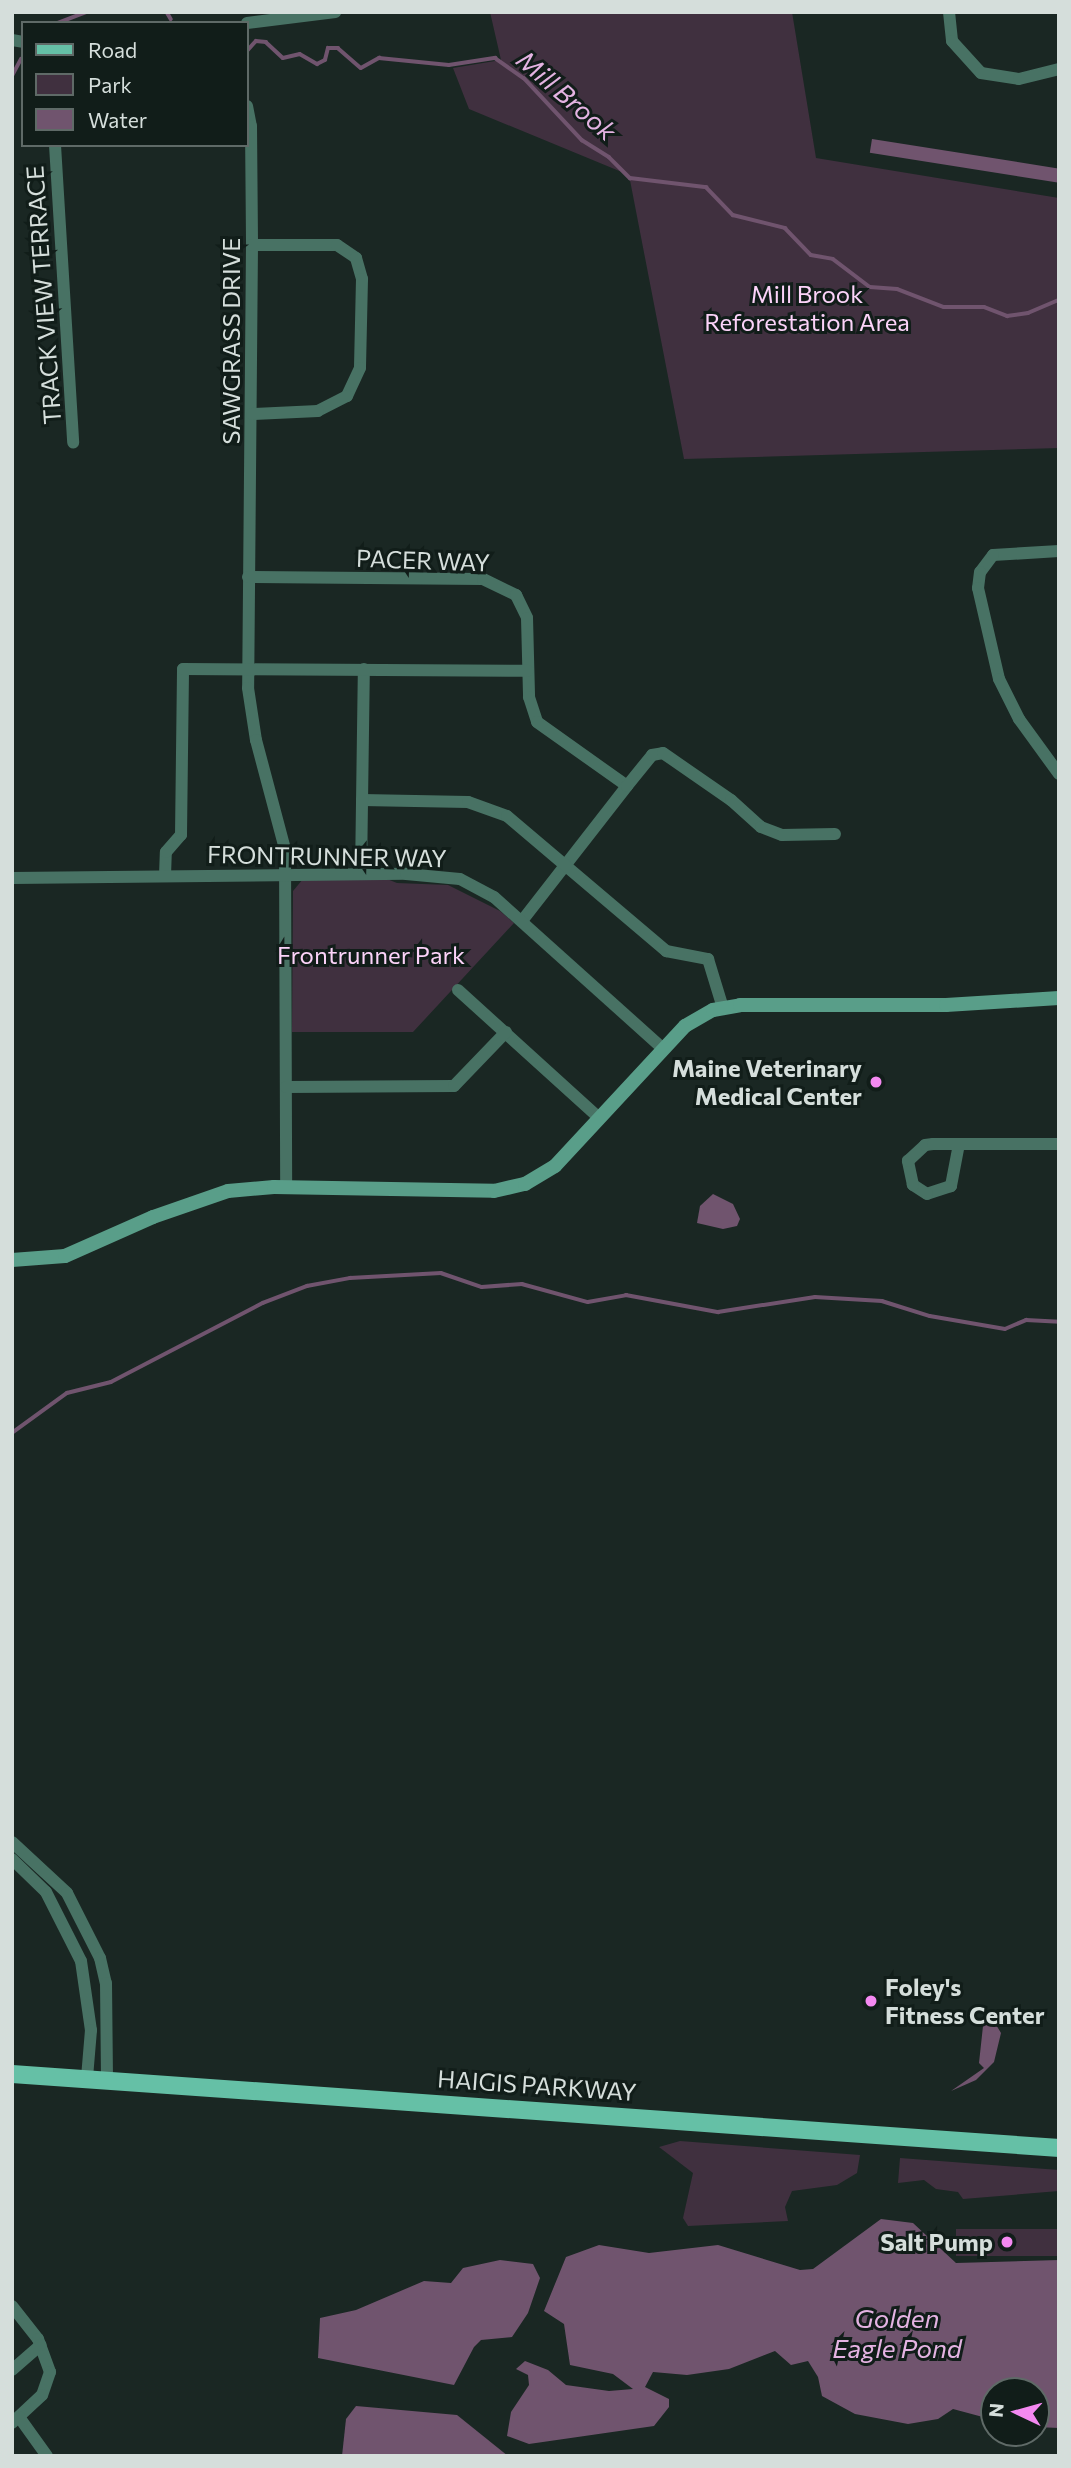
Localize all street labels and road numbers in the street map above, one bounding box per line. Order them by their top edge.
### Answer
street label: TRACK VIEW TERRACE [20,165,66,425]
street label: SAWGRASS DRIVE [217,237,245,445]
street label: PACER WAY [356,543,490,577]
street label: FRONTRUNNER WAY [207,840,447,872]
street label: HAIGIS PARKWAY [436,2064,638,2106]

